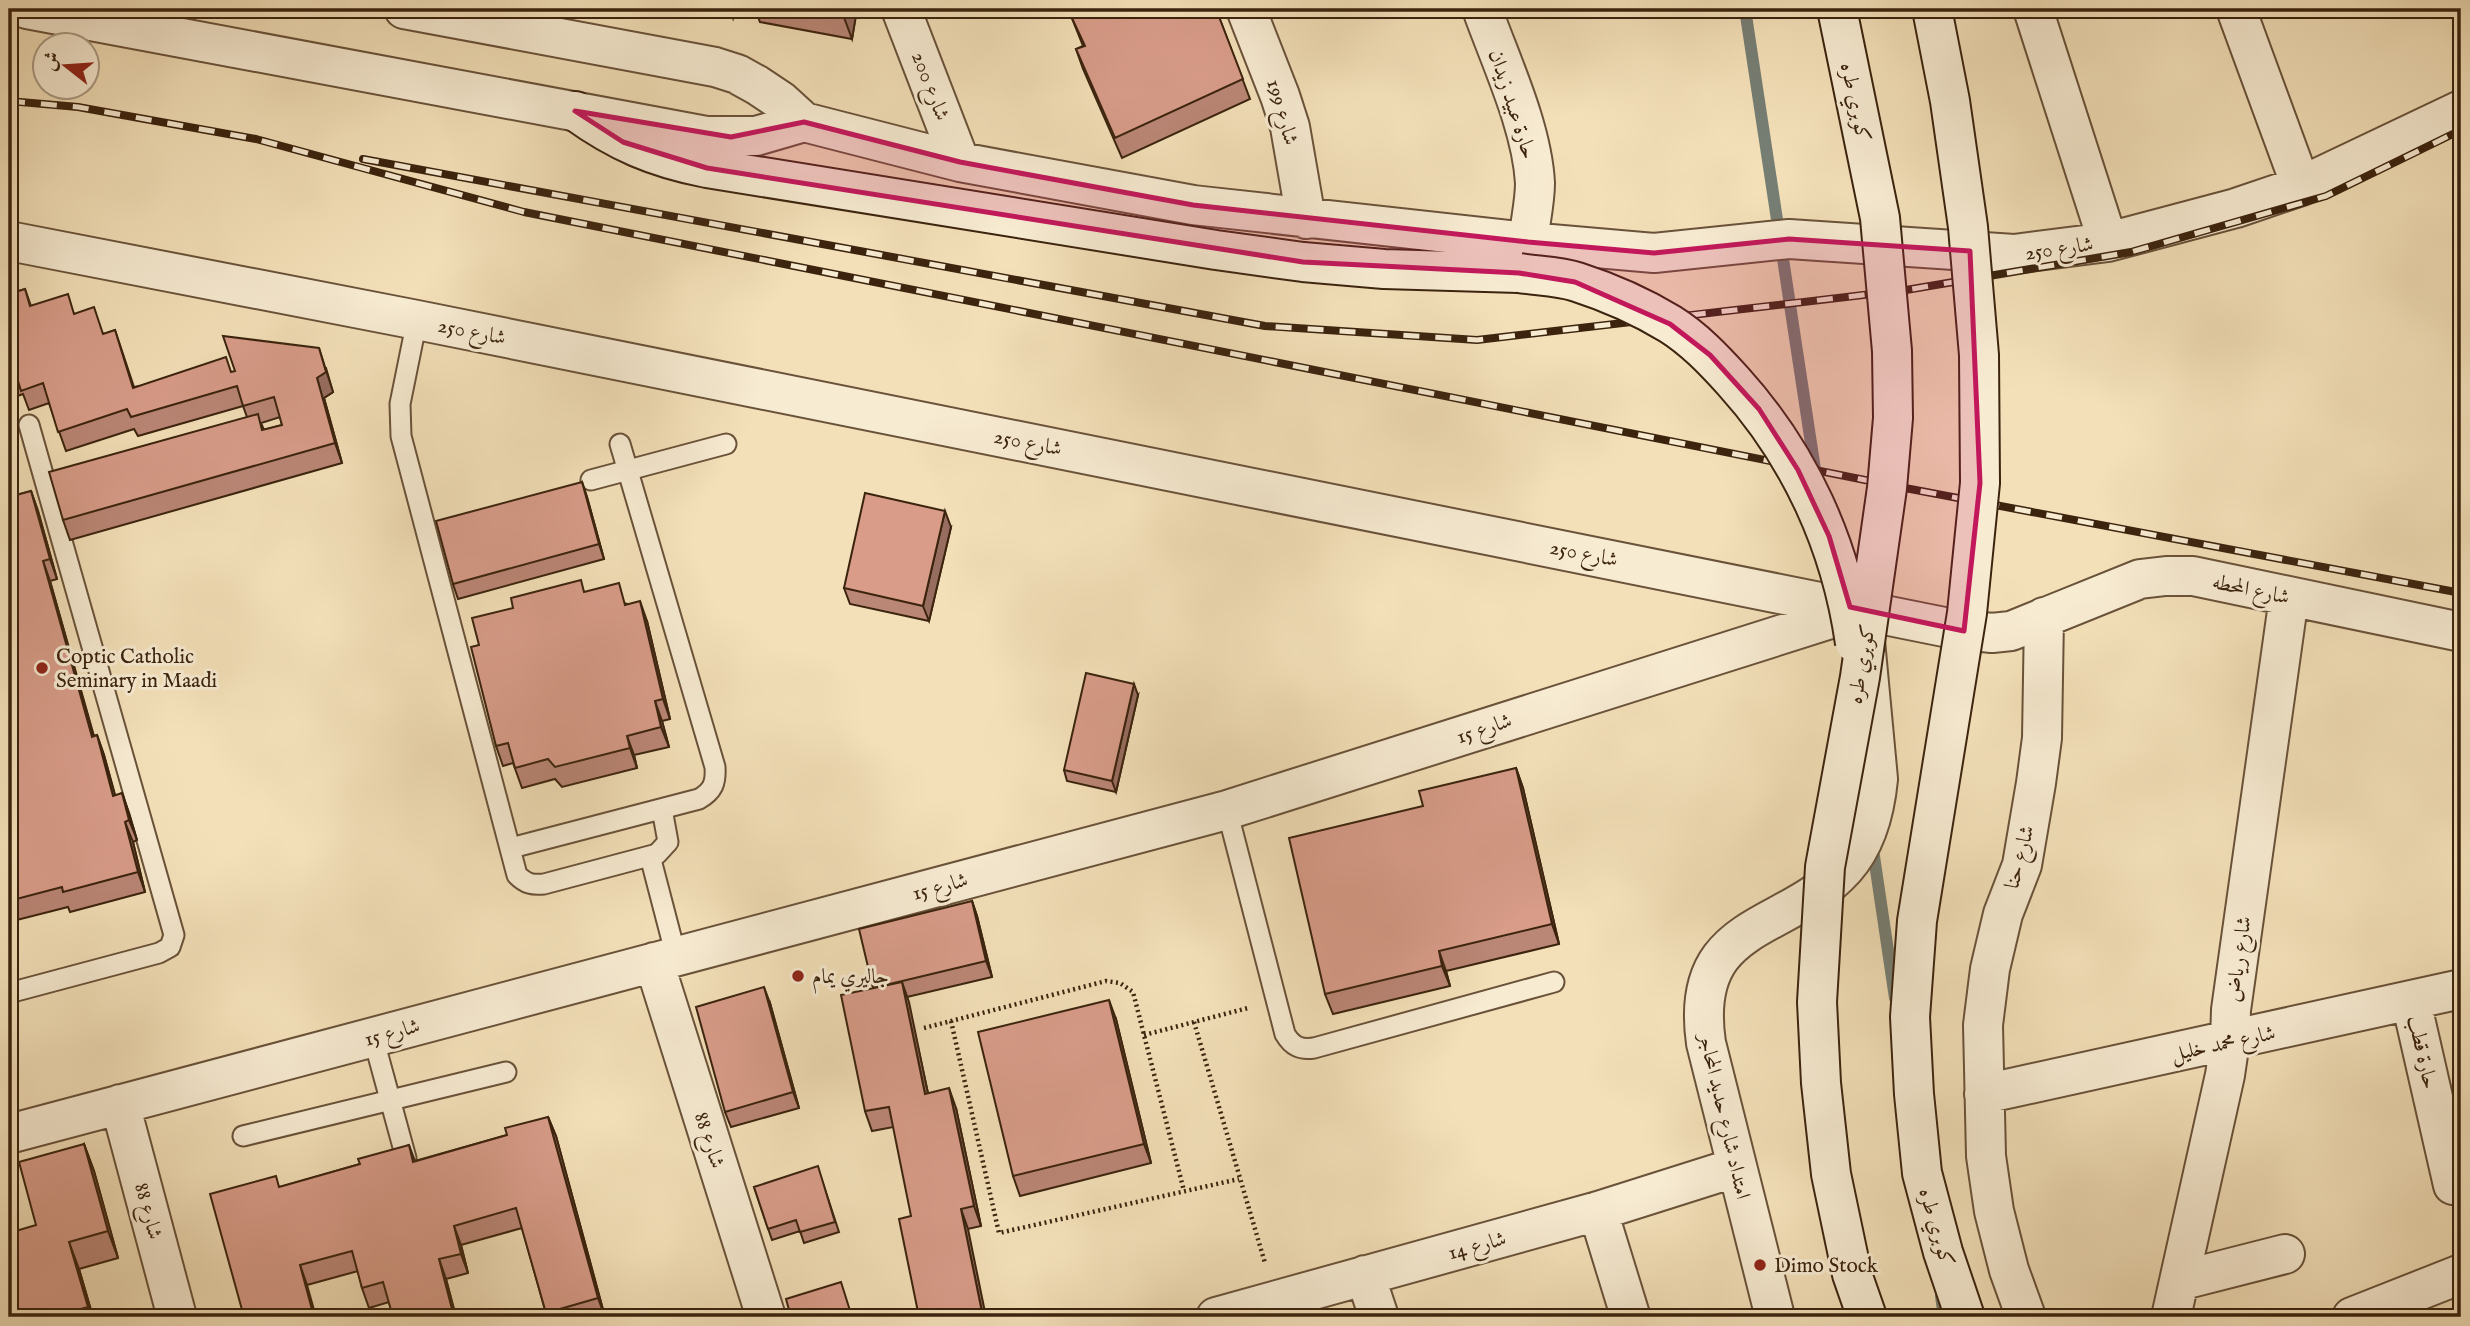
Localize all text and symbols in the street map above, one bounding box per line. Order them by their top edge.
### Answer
north arrow [32,32,102,102]
street label: حارة عبيد زيدان [1481,46,1542,163]
street label: شارع 200 [901,48,955,126]
text: ش [37,49,66,74]
street label: كوبري طره [1832,60,1876,145]
street label: شارع 199 [1256,76,1304,149]
street label: شارع 250 [2023,231,2096,271]
street label: شارع 250 [435,313,508,355]
street label: شارع 250 [991,424,1064,466]
street label: شارع 250 [1547,535,1620,577]
street label: شارع المحطه [2209,569,2292,615]
street label: كوبري طره [1842,622,1884,706]
place label: Coptic Catholic Seminary in Maadi [56,644,217,695]
marker: Coptic Catholic Seminary in Maadi [34,660,50,676]
street label: شارع 15 [1453,708,1516,754]
street label: شارع حنا [1999,823,2045,893]
street label: شارع 15 [910,867,972,911]
street label: شارع رياض [2220,915,2262,1004]
place label: جاليري يمام [812,964,889,994]
marker: جاليري يمام [790,968,806,984]
street label: شارع 15 [362,1013,424,1057]
street label: حارة قطب [2400,1013,2443,1092]
street label: شارع محمد خليل [2168,1020,2279,1072]
street label: امتداد شارع حديد المحاجر [1688,1029,1756,1203]
street label: شارع 88 [684,1109,730,1173]
street label: شارع 88 [124,1180,168,1243]
street label: كوبري طره [1911,1185,1960,1270]
street label: شارع 14 [1445,1226,1510,1270]
place label: Dimo Stock [1774,1253,1879,1280]
marker: Dimo Stock [1752,1257,1768,1273]

